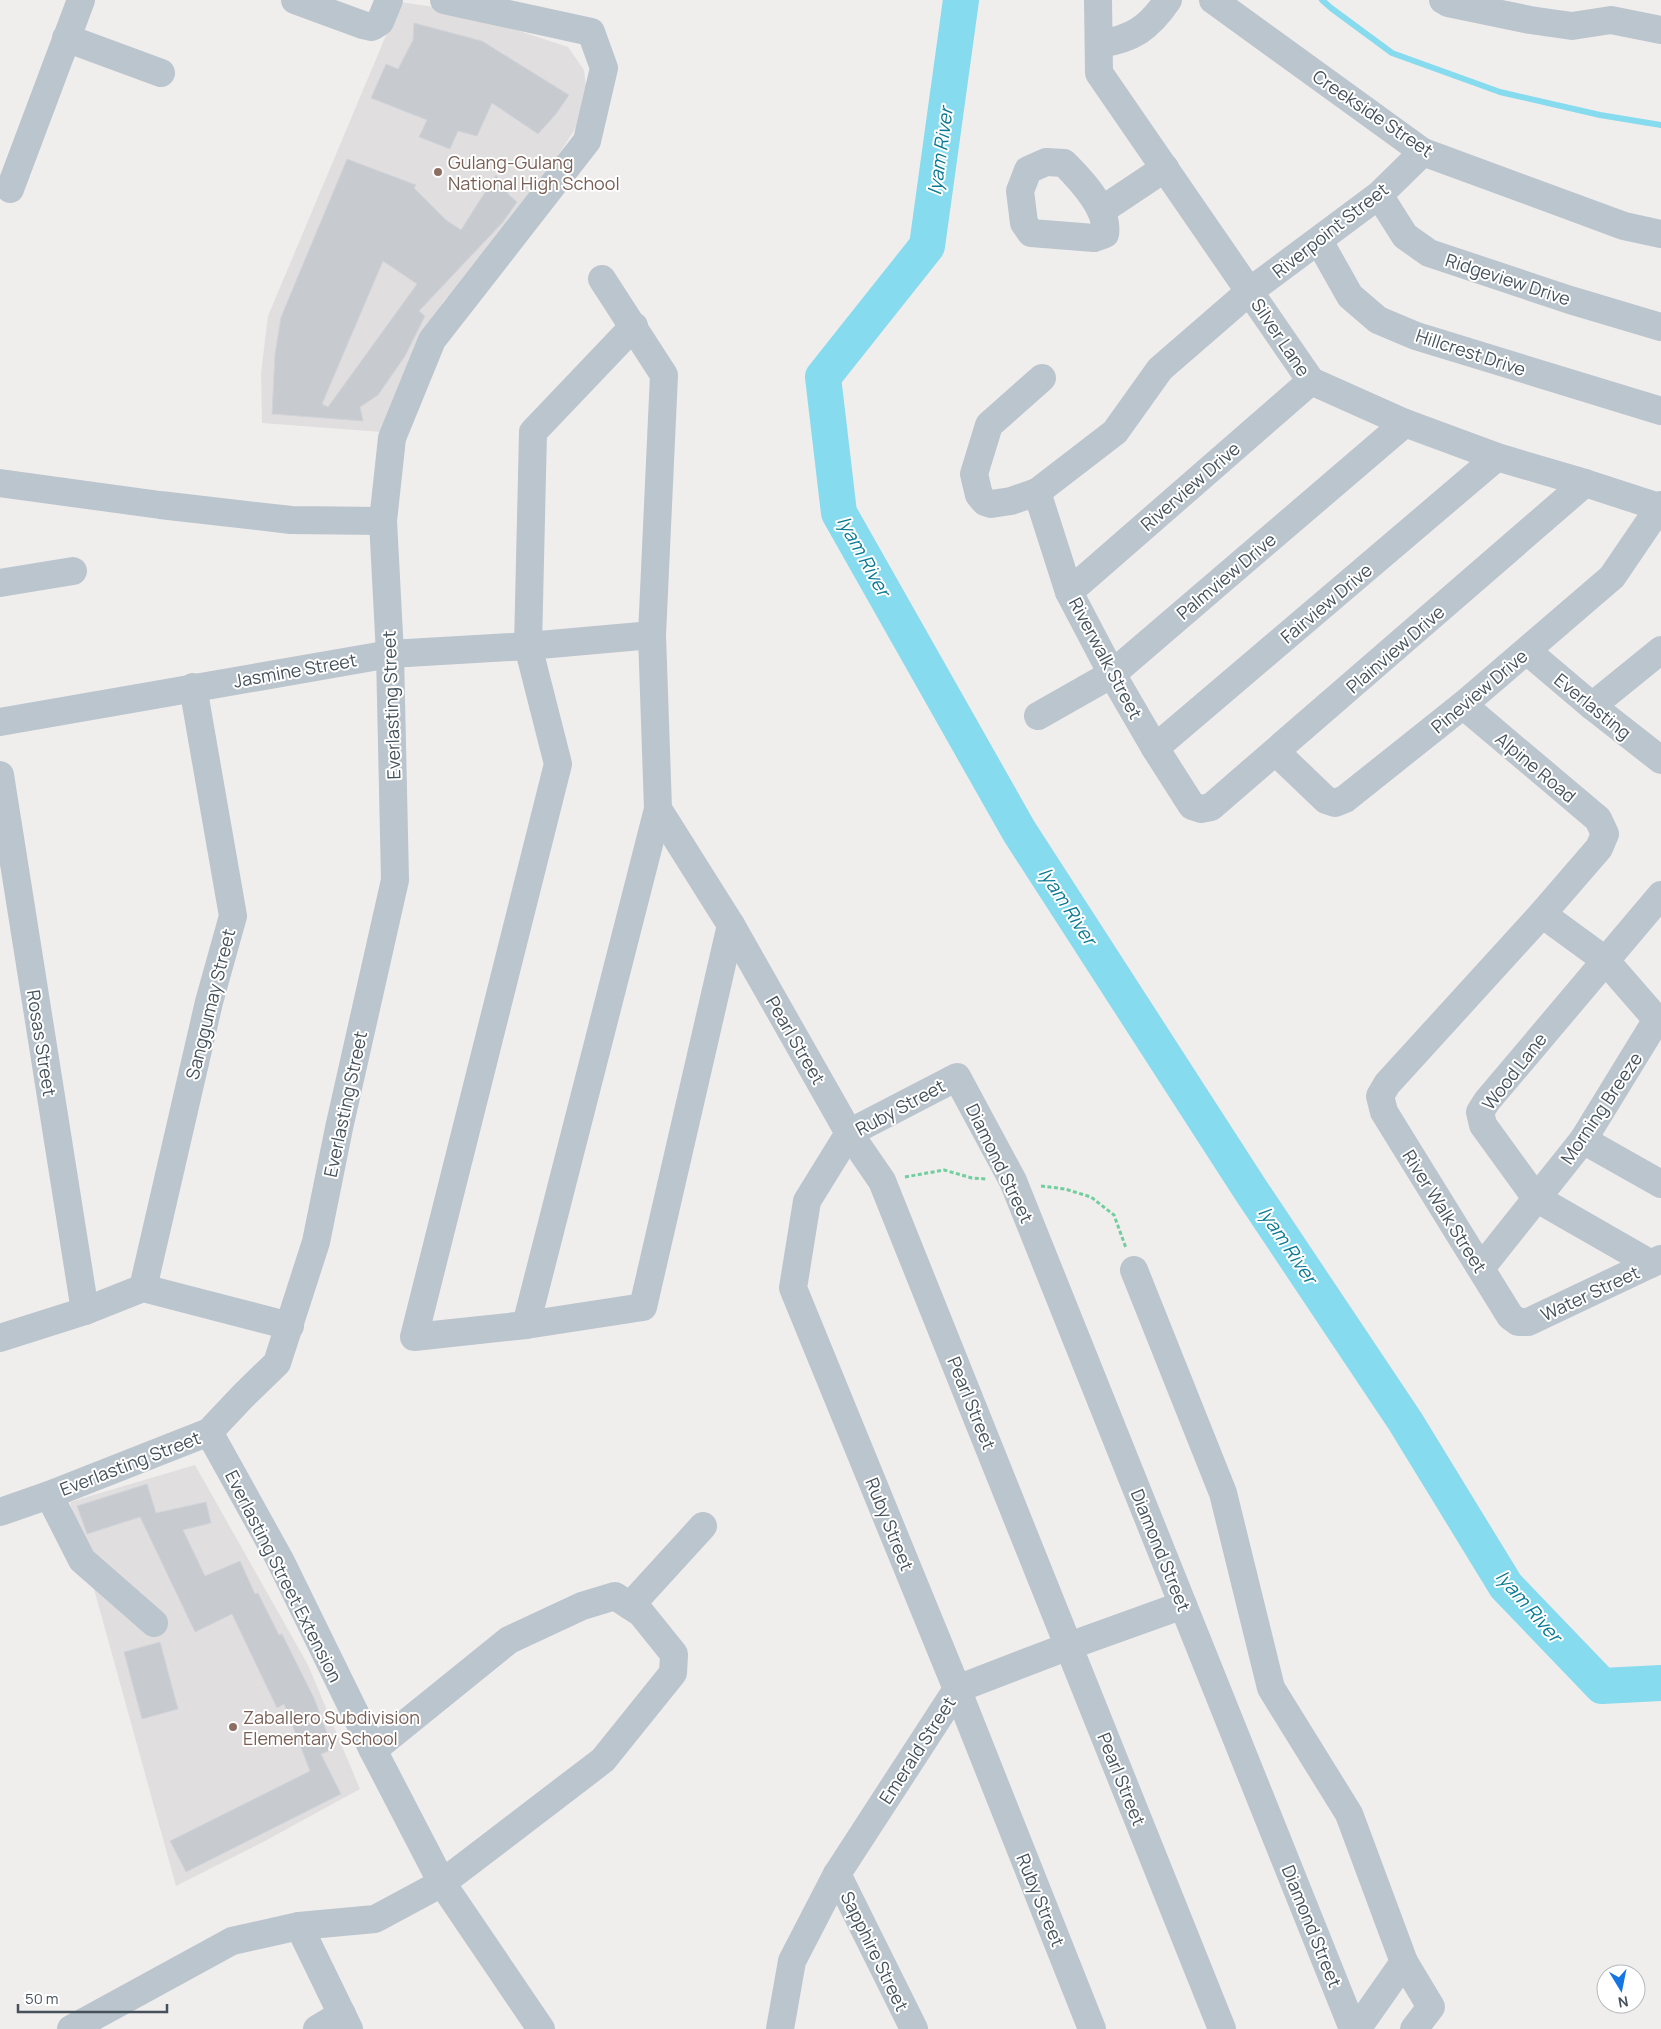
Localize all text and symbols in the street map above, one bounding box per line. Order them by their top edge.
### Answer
street label: Creekside Street [1308,64,1438,162]
water label: Iyam River [921,103,959,196]
place label: Gulang-Gulang National High School [448,150,620,195]
marker: Gulang-Gulang National High School [432,166,444,178]
street label: Riverpoint Street [1267,177,1393,283]
street label: Ridgeview Drive [1442,247,1574,311]
street label: Silver Lane [1246,293,1316,381]
street label: Hillcrest Drive [1413,323,1529,381]
street label: Riverview Drive [1135,436,1245,536]
water label: Iyam River [831,511,898,603]
street label: Palmview Drive [1171,527,1281,625]
street label: Fairview Drive [1275,558,1377,648]
street label: Riverwalk Street [1064,593,1148,723]
street label: Plainview Drive [1341,600,1449,698]
street label: Everlasting Street [376,630,406,780]
street label: Pineview Drive [1426,644,1532,738]
street label: Jasmine Street [231,647,359,693]
street label: Everlasting [1550,668,1636,744]
street label: Alpine Road [1491,726,1581,808]
water label: Iyam River [1033,862,1104,952]
street label: Sanggumay Street [180,926,240,1082]
street label: Rosas Street [22,988,62,1098]
street label: Pearl Street [761,991,831,1089]
street label: Wood Lane [1476,1027,1552,1115]
street label: Everlasting Street [318,1029,372,1179]
street label: Morning Breeze [1555,1047,1647,1169]
street label: Ruby Street [851,1073,949,1141]
street label: Diamond Street [961,1099,1039,1227]
street label: River Walk Street [1398,1145,1492,1277]
water label: Iyam River [1253,1201,1325,1291]
street label: Water Street [1537,1260,1643,1326]
street label: Pearl Street [942,1353,1002,1453]
street label: Everlasting Street [56,1425,204,1501]
street label: Everlasting Street Extension [220,1466,348,1686]
street label: Ruby Street [860,1474,920,1574]
street label: Diamond Street [1126,1485,1196,1615]
water label: Iyam River [1490,1564,1569,1649]
street label: Emerald Street [873,1692,961,1808]
place label: Zaballero Subdivision Elementary School [243,1705,420,1750]
marker: Zaballero Subdivision Elementary School [227,1721,239,1733]
street label: Pearl Street [1092,1729,1152,1829]
street label: Ruby Street [1011,1850,1071,1950]
street label: Diamond Street [1277,1861,1347,1991]
street label: Sapphire Street [836,1887,914,2015]
north arrow [1596,1964,1646,2014]
scale bar [18,1982,166,2014]
text: 50 m [25,1988,59,2009]
text: N [1617,1992,1630,2013]

